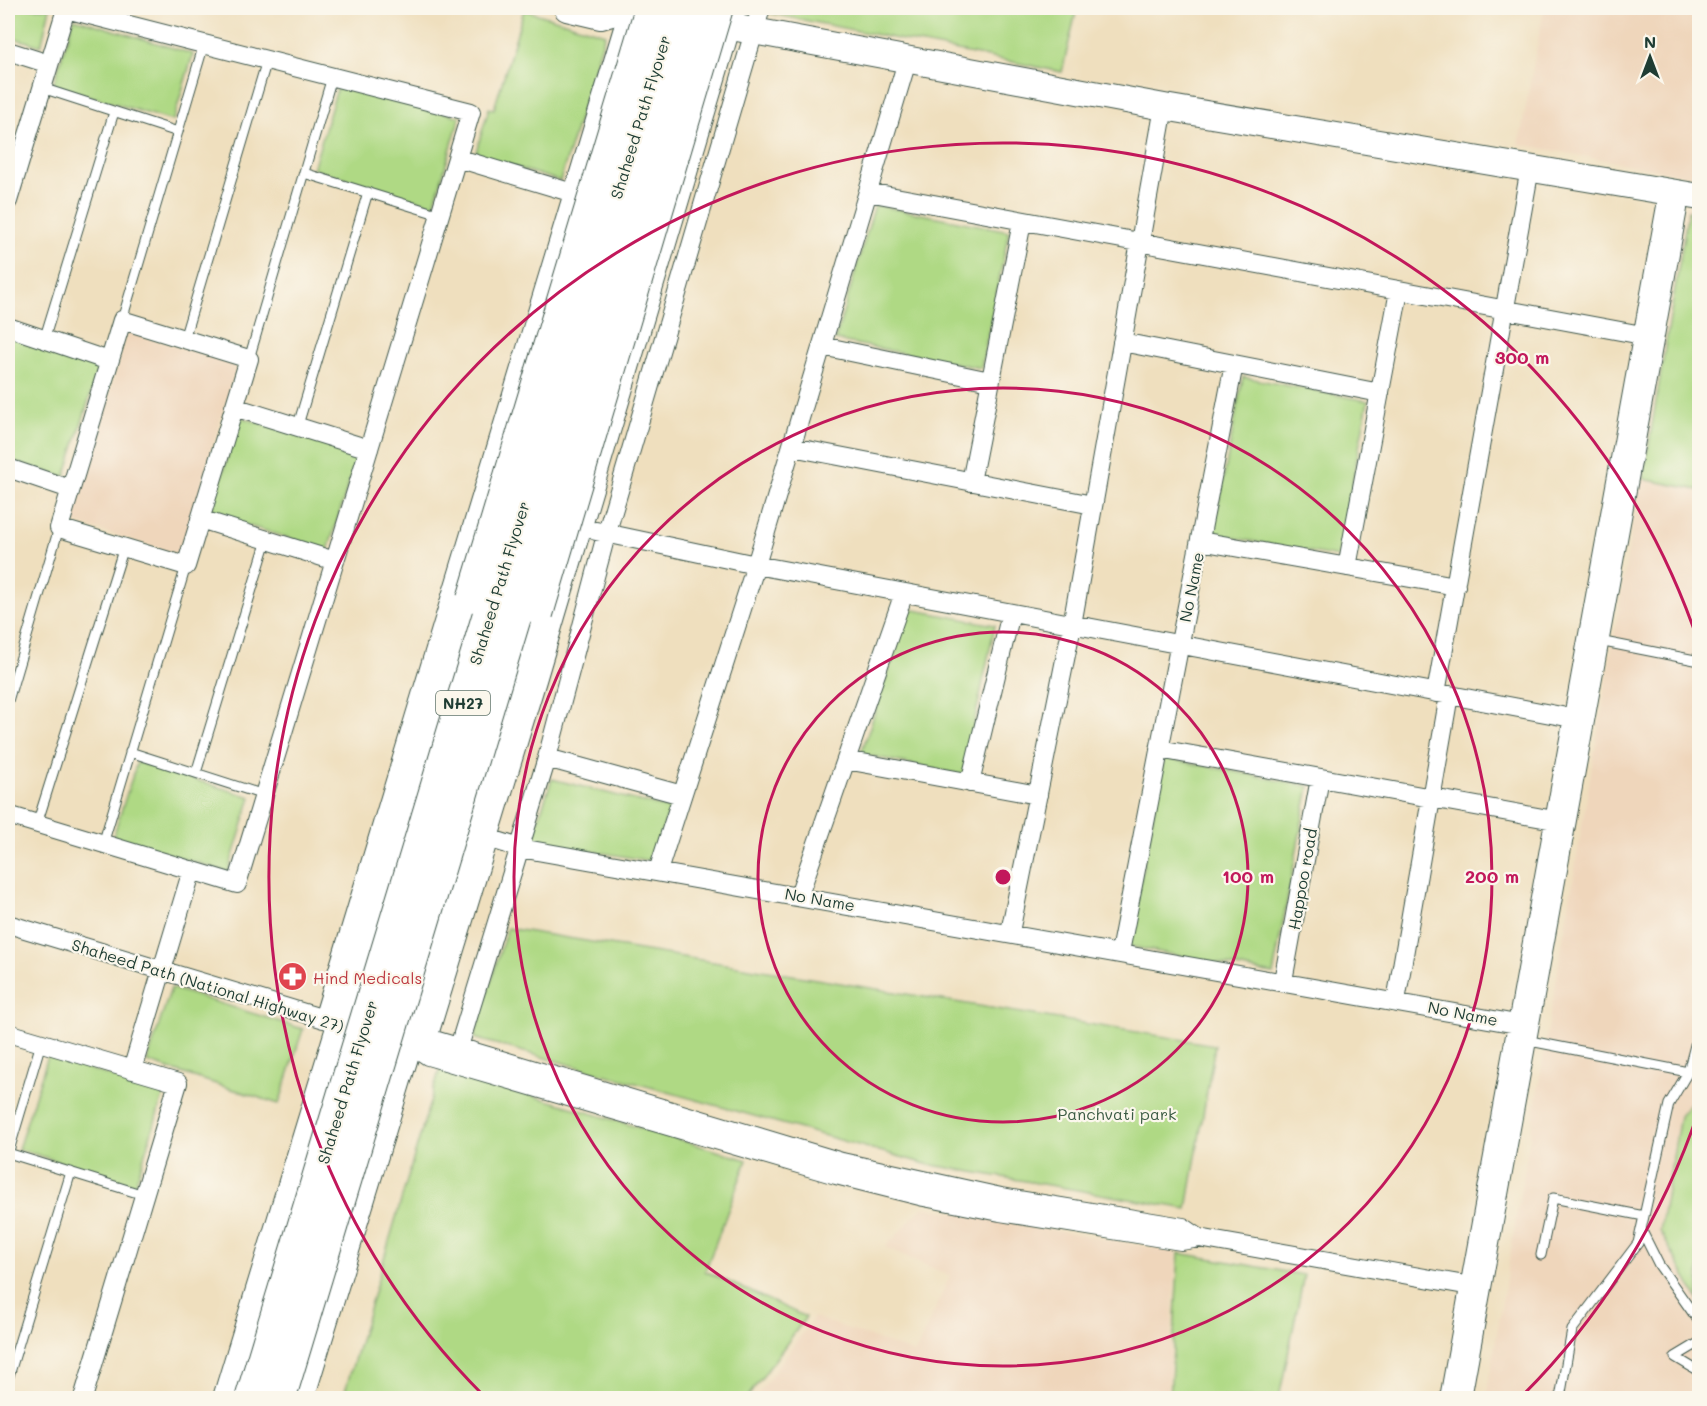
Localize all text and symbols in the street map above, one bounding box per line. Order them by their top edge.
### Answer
north arrow [1620,27,1680,87]
text: N [1644,31,1656,52]
street label: Shaheed Path Flyover [605,33,675,201]
text: 300 m [1495,345,1549,369]
street label: Shaheed Path Flyover [464,499,534,667]
street label: No Name [1174,550,1208,624]
road number: NH27 [436,691,490,715]
street label: Happoo road [1283,827,1321,931]
text: 100 m [1222,864,1274,888]
text: 200 m [1465,864,1519,888]
centre of rings [993,867,1013,887]
street label: No Name [783,883,857,915]
street label: Shaheed Path (National Highway 27) [69,934,347,1036]
pharmacy icon: Hind Medicals [276,961,308,993]
place label: Hind Medicals [313,967,422,988]
street label: No Name [1426,996,1500,1030]
street label: Shaheed Path Flyover [312,998,382,1166]
park label: Panchvati park [1058,1103,1176,1124]

